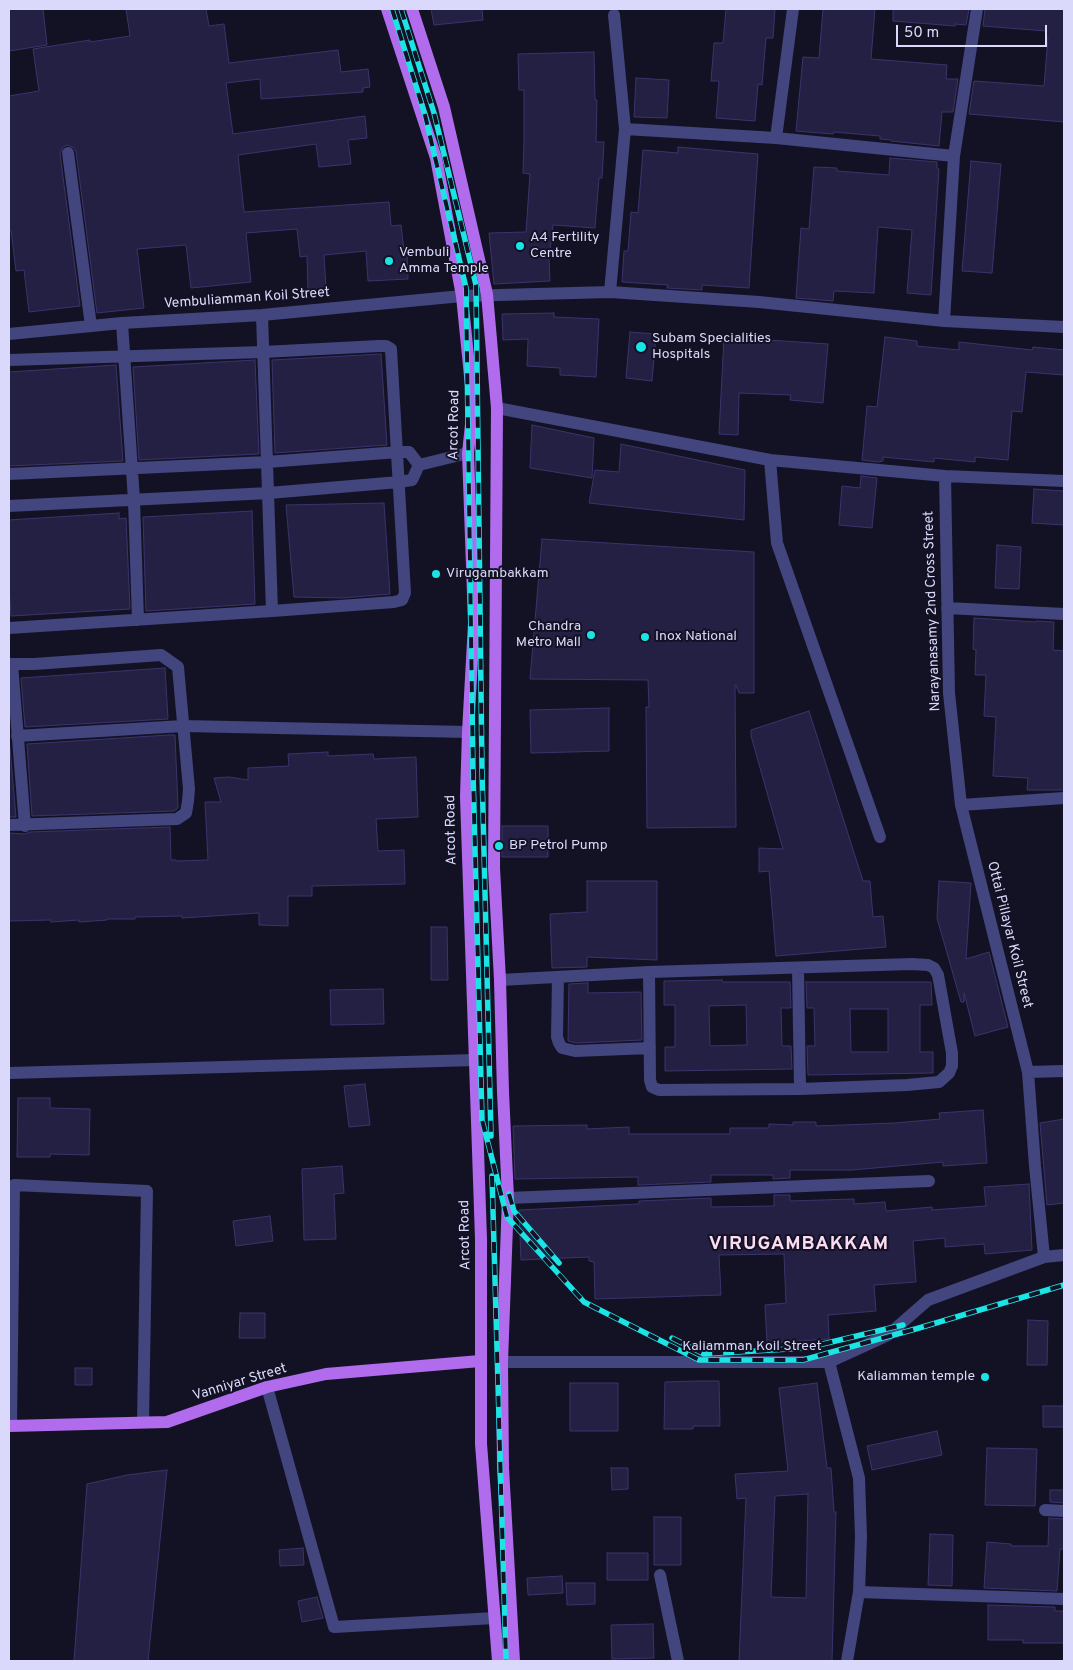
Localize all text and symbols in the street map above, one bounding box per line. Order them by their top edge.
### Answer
scale bar [898,15,1049,47]
text: 50 m [904,24,939,43]
place label: A4 Fertility Centre [530,230,599,262]
marker: A4 Fertility Centre [514,240,526,252]
place label: Vembuli Amma Temple [399,245,489,278]
marker: Vembuli Amma Temple [383,255,395,267]
street label: Vembuliamman Koil Street [163,285,331,313]
place label: Subam Specialities Hospitals [652,331,771,364]
marker: Subam Specialities Hospitals [634,340,648,354]
street label: Arcot Road [446,390,464,460]
street label: Narayanasamy 2nd Cross Street [921,510,945,712]
place label: Virugambakkam [446,566,549,582]
marker: Virugambakkam [430,568,442,580]
place label: Chandra Metro Mall [516,619,581,652]
marker: Chandra Metro Mall [585,629,597,641]
place label: Inox National [655,629,737,645]
marker: Inox National [639,631,651,643]
street label: Arcot Road [443,795,461,865]
place label: BP Petrol Pump [509,838,608,854]
marker: BP Petrol Pump [493,840,505,852]
street label: Ottai Pillayar Koil Street [983,860,1035,1010]
street label: Arcot Road [457,1200,475,1270]
district label: VIRUGAMBAKKAM [707,1234,891,1256]
street label: Kaliamman Koil Street [682,1339,822,1355]
street label: Vanniyar Street [191,1361,289,1405]
place label: Kaliamman temple [857,1369,975,1385]
marker: Kaliamman temple [979,1371,991,1383]

